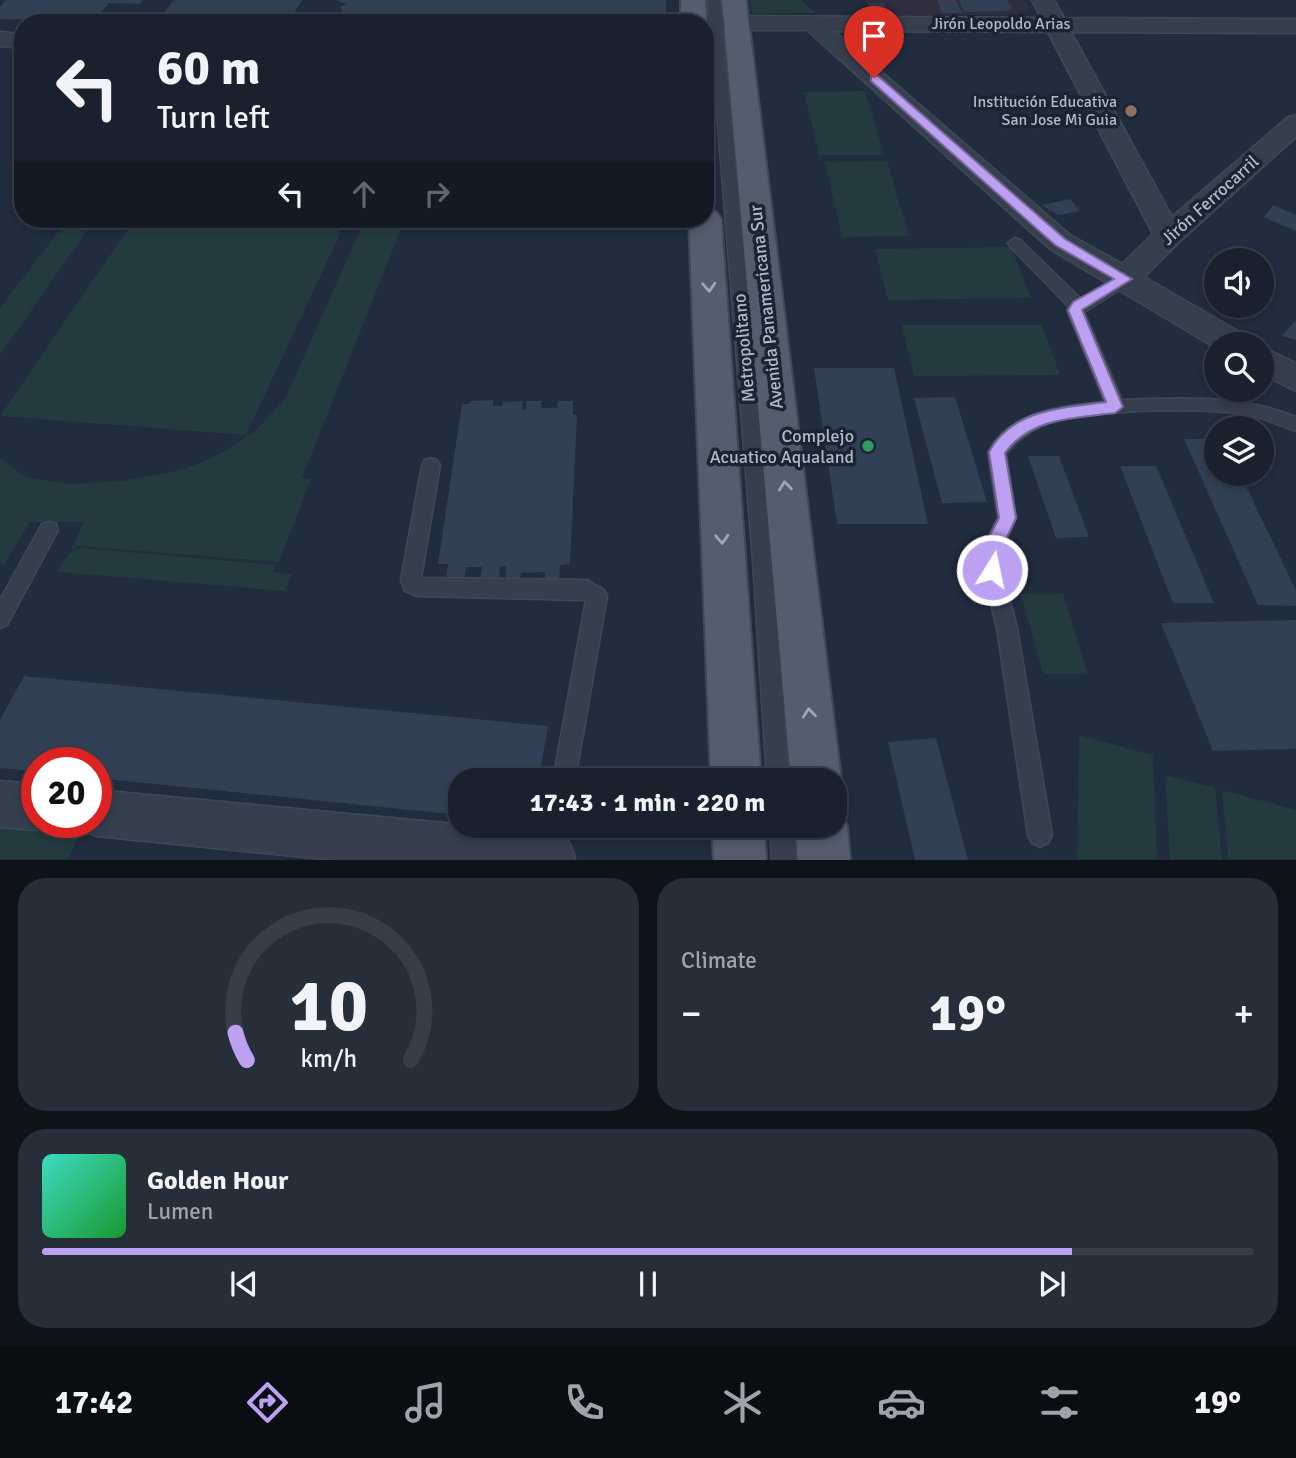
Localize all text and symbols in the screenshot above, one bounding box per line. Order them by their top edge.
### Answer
pin [844,6,904,78]
street label: Jirón Leopoldo Arias [931,14,1071,34]
icon: arrive [855,17,893,55]
text: 60 m [157,38,260,98]
icon: left [42,42,133,133]
place label: Institución Educativa San Jose Mi Guia [973,92,1117,130]
text: Turn left [157,98,270,137]
marker: Institución Educativa San Jose Mi Guia [1123,103,1139,119]
street label: Jirón Ferrocarril [1157,150,1263,250]
icon: left [272,175,310,213]
icon: ahead [345,175,383,213]
icon: right [418,175,456,213]
street label: Avenida Panamericana Sur [744,204,788,410]
map controls [1204,248,1274,486]
button: sound [1204,248,1274,318]
one-way arrow [701,282,716,293]
street label: Metropolitano [728,293,760,403]
button: search [1204,332,1274,402]
button: layers [1204,416,1274,486]
place label: Complejo Acuatico Aqualand [710,425,854,468]
marker: Complejo Acuatico Aqualand [860,438,876,454]
one-way arrow [778,481,793,492]
one-way arrow [715,533,730,544]
position arrow [955,533,1029,607]
one-way arrow [802,707,817,718]
speed limit sign: 20 [21,747,112,838]
text: 17:43 · 1 min · 220 m [530,787,765,819]
text: Climate [681,946,757,975]
text: 10 [289,963,368,1052]
text: 19° [929,981,1006,1045]
text: − [681,990,702,1037]
text: + [1233,990,1254,1037]
text: km/h [300,1043,357,1074]
text: Golden Hour [147,1165,288,1197]
text: Lumen [147,1197,213,1226]
icon: previous [225,1265,263,1303]
icon: pause [629,1265,667,1303]
icon: next [1033,1265,1071,1303]
icon: directions [243,1378,292,1427]
icon: music [401,1378,450,1427]
icon: phone [560,1378,609,1427]
icon: climate [718,1378,767,1427]
icon: car [877,1378,926,1427]
icon: filters [1035,1378,1084,1427]
text: 17:42 [55,1383,133,1422]
text: 19° [1194,1383,1241,1422]

